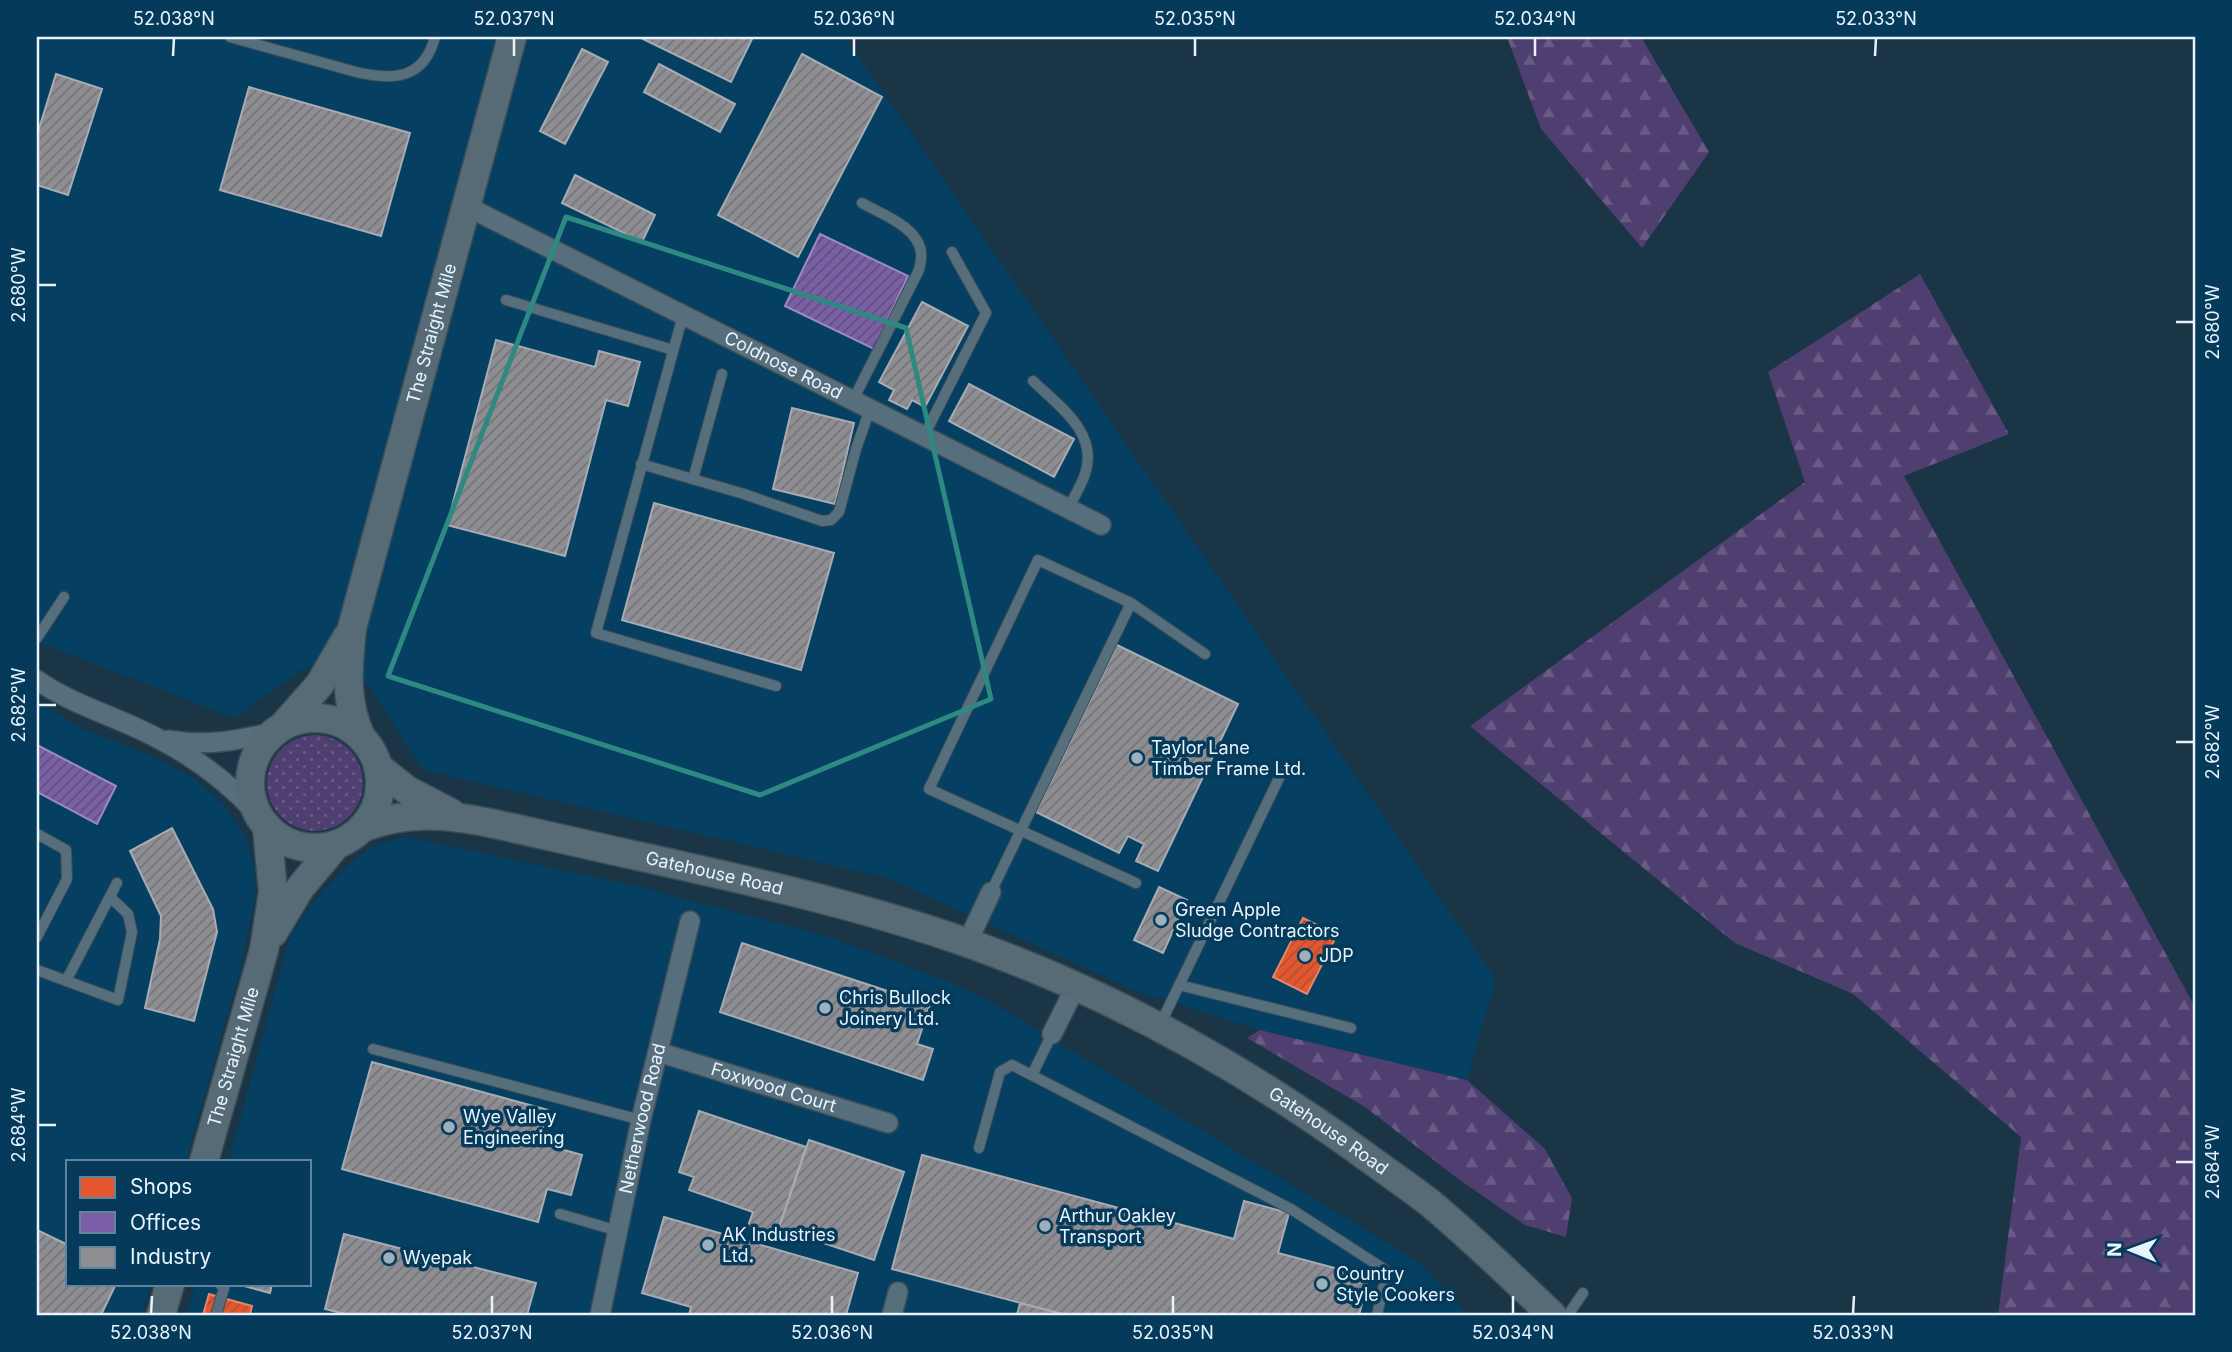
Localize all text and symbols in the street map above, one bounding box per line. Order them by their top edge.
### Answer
text: 52.038°N [133,8,215,29]
text: 52.037°N [473,8,555,29]
text: 52.036°N [813,8,895,29]
text: 52.035°N [1154,8,1236,29]
text: 52.034°N [1494,8,1576,29]
text: 52.033°N [1835,8,1917,29]
text: 2.680°W [8,247,29,323]
street label: The Straight Mile [402,261,460,406]
text: 2.680°W [2202,284,2223,360]
street label: Coldnose Road [721,327,846,403]
text: 2.682°W [8,667,29,742]
text: 2.682°W [2202,704,2223,779]
place label: Taylor Lane Timber Frame Ltd. [1151,737,1306,779]
marker: Taylor Lane Timber Frame Ltd. [1129,750,1145,766]
street label: Gatehouse Road [644,847,785,899]
place label: Green Apple Sludge Contractors [1175,899,1340,941]
marker: Green Apple Sludge Contractors [1153,912,1169,928]
place label: JDP [1319,945,1354,966]
marker: JDP [1297,948,1313,964]
street label: The Straight Mile [203,985,263,1129]
place label: Chris Bullock Joinery Ltd. [839,987,951,1029]
marker: Chris Bullock Joinery Ltd. [817,1000,833,1016]
street label: Netherwood Road [615,1041,669,1196]
street label: Foxwood Court [709,1058,839,1116]
street label: Gatehouse Road [1265,1082,1392,1179]
text: 2.684°W [8,1087,29,1163]
place label: Wye Valley Engineering [463,1106,565,1148]
marker: Wye Valley Engineering [441,1119,457,1135]
text: 2.684°W [2202,1124,2223,1200]
legend [66,1160,312,1286]
text: Shops [130,1174,192,1199]
place label: Arthur Oakley Transport [1059,1205,1176,1247]
text: Offices [130,1210,201,1235]
north arrow [2096,1216,2166,1286]
marker: Arthur Oakley Transport [1037,1218,1053,1234]
place label: AK Industries Ltd. [722,1224,836,1266]
marker: AK Industries Ltd. [700,1237,716,1253]
text: N [2103,1242,2126,1257]
text: Industry [130,1244,212,1269]
place label: Wyepak [403,1247,472,1268]
marker: Wyepak [381,1250,397,1266]
place label: Country Style Cookers [1336,1263,1455,1305]
marker: Country Style Cookers [1314,1276,1330,1292]
text: 52.038°N [110,1322,192,1343]
text: 52.037°N [451,1322,533,1343]
text: 52.036°N [791,1322,873,1343]
text: 52.035°N [1132,1322,1214,1343]
text: 52.034°N [1472,1322,1554,1343]
text: 52.033°N [1812,1322,1894,1343]

